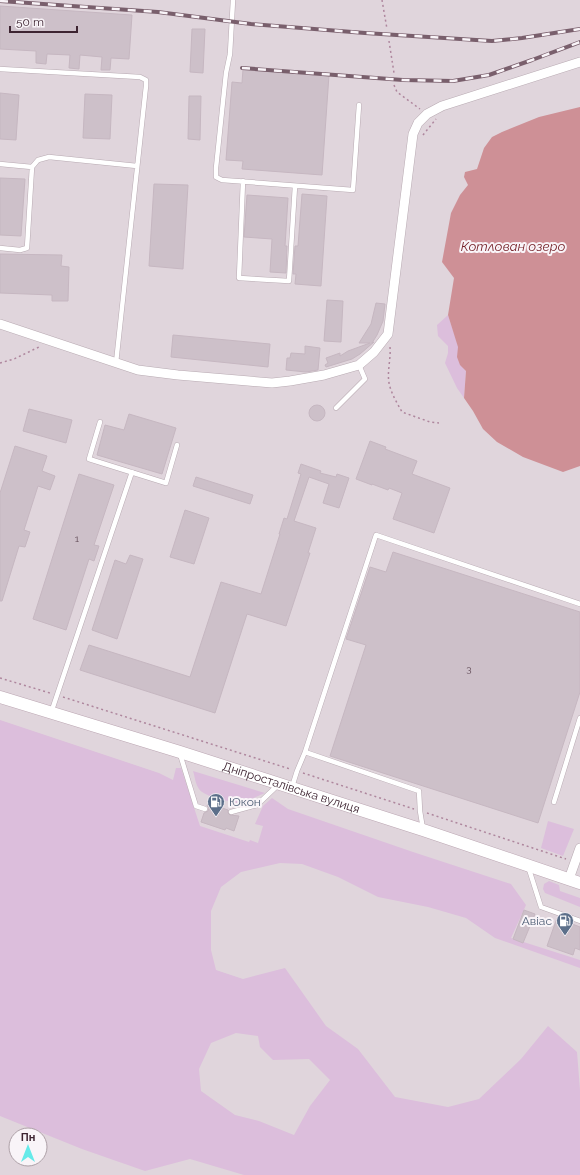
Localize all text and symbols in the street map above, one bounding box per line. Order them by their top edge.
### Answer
scale bar [10,8,77,34]
text: 50 m [16,15,44,29]
water label: Котлован озеро [461,239,565,254]
house number: 1 [75,533,80,544]
house number: 3 [466,663,472,674]
street label: Дніпросталівська вулиця [221,759,361,816]
fuel station icon: Юкон [206,792,226,817]
place label: Юкон [229,795,261,809]
fuel station icon: Авіас [555,911,575,936]
place label: Авіас [522,914,552,928]
north arrow [8,1127,48,1167]
text: Пн [21,1131,35,1144]

